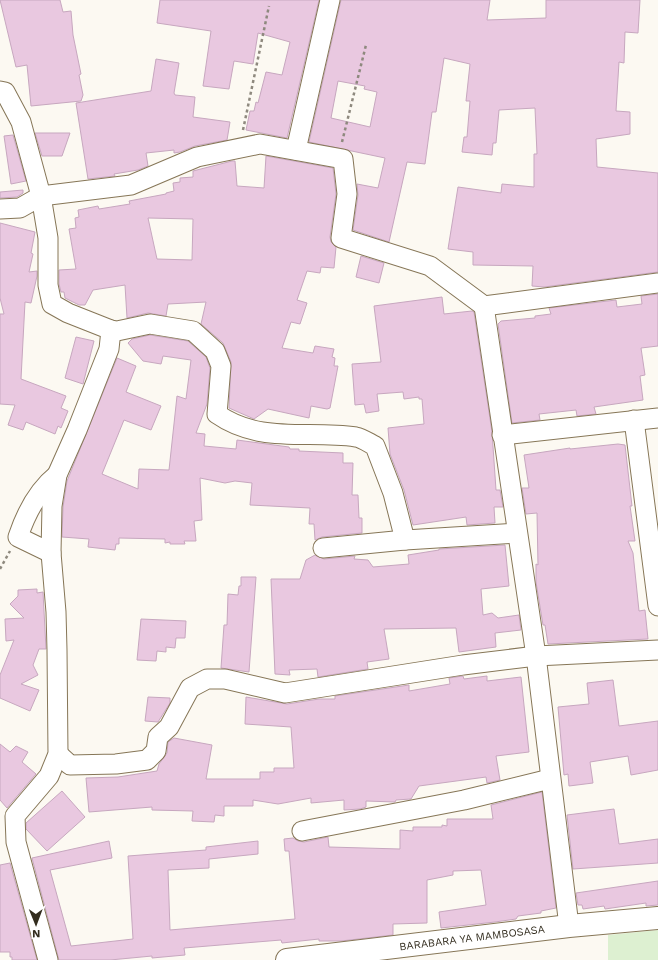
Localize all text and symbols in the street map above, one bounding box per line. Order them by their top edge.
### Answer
north arrow [16,904,56,944]
street label: BARABARA YA MAMBOSASA [398,923,546,953]
text: N [32,927,40,940]

